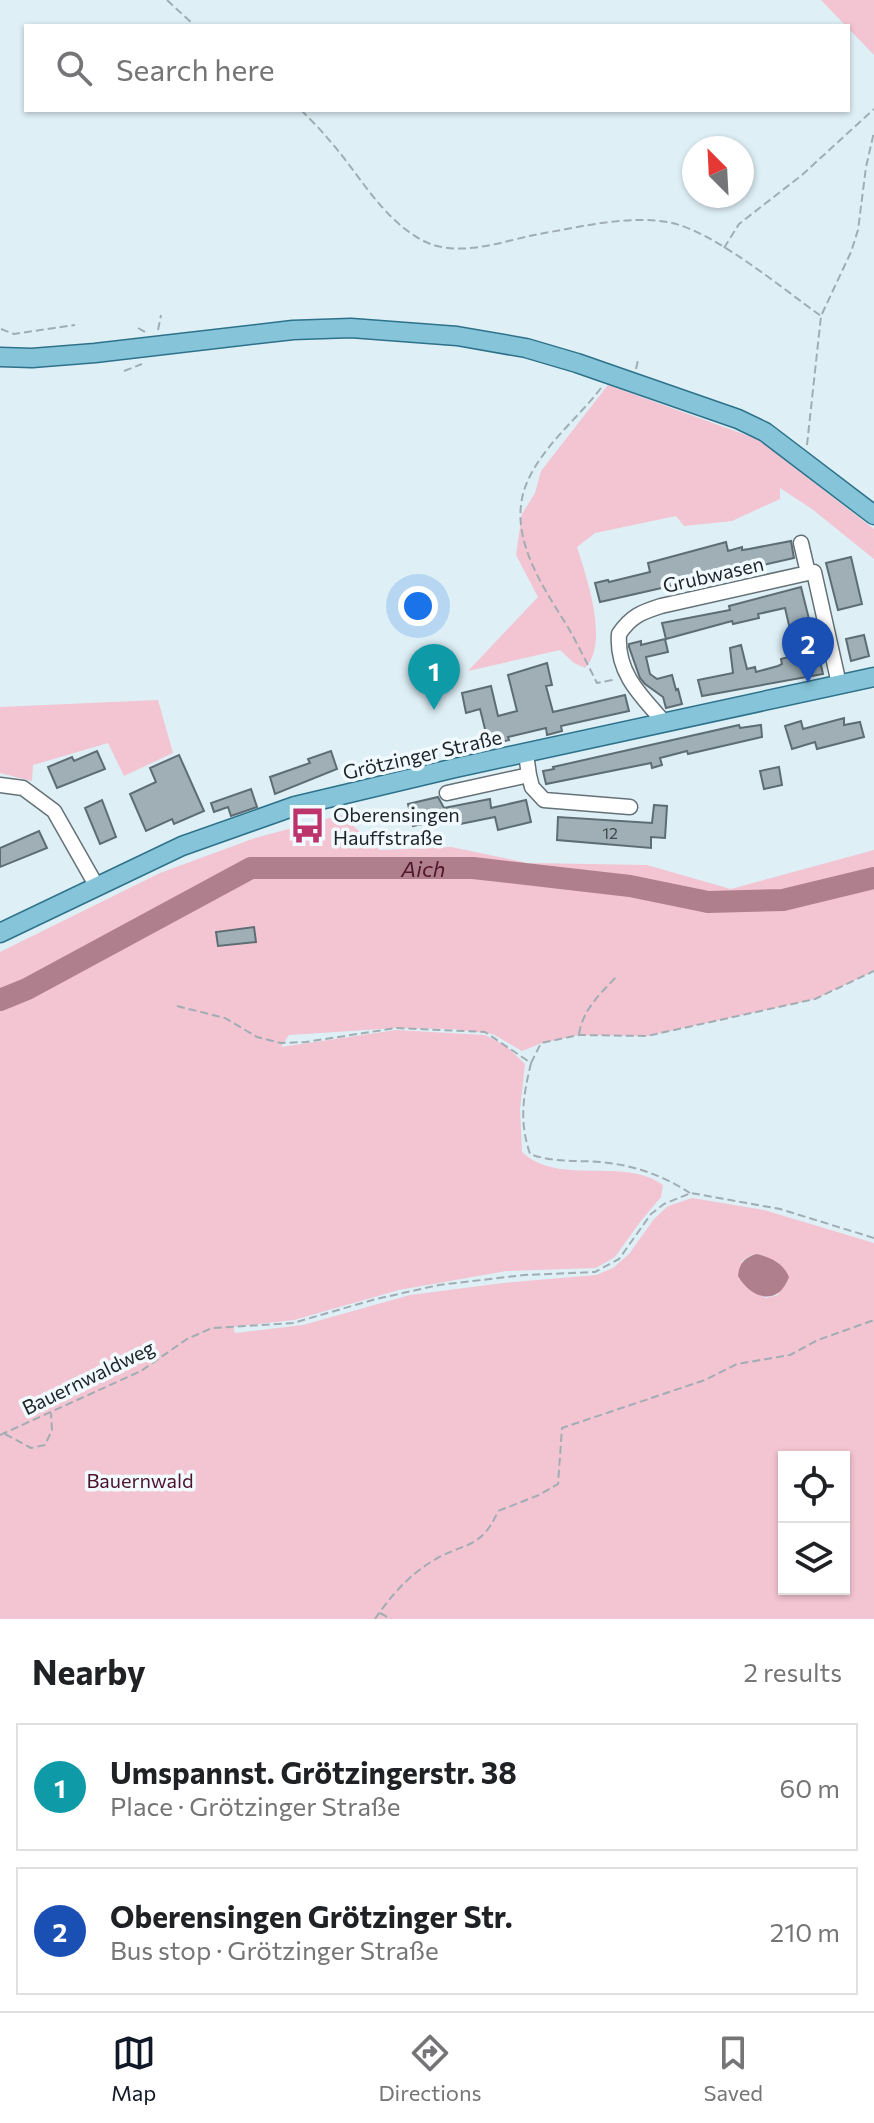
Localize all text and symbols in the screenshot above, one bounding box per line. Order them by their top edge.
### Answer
search box [24,24,850,112]
icon: search [52,46,96,90]
text: Search here [116,50,275,87]
north arrow [682,136,754,208]
street label: Grubwasen [660,551,766,597]
your location [398,586,438,626]
pin: 2 [782,617,834,683]
pin: 1 [408,644,460,710]
street label: Grötzinger Straße [340,724,504,784]
place label: Oberensingen Hauffstraße [333,802,460,849]
bus stop icon: Oberensingen Hauffstraße [288,806,326,844]
house number: 12 [602,823,618,842]
water label: Aich [400,855,445,882]
street label: Bauernwaldweg [18,1335,158,1419]
map controls [778,1451,850,1595]
button: locate [778,1451,850,1523]
park label: Bauernwald [86,1468,194,1492]
button: layers [778,1523,850,1595]
text: Nearby [32,1650,146,1692]
text: 2 results [744,1656,842,1687]
text: Umspannst. Grötzingerstr. 38 [110,1753,517,1790]
text: 1 [54,1772,66,1803]
text: 60 m [780,1772,840,1803]
text: Place · Grötzinger Straße [110,1790,400,1821]
text: Oberensingen Grötzinger Str. [110,1897,513,1934]
text: 2 [53,1916,67,1947]
text: 210 m [770,1916,840,1947]
text: Bus stop · Grötzinger Straße [110,1934,439,1965]
tab: Map [111,2031,156,2106]
tab: Directions [378,2031,482,2106]
tab: Saved [704,2031,763,2106]

